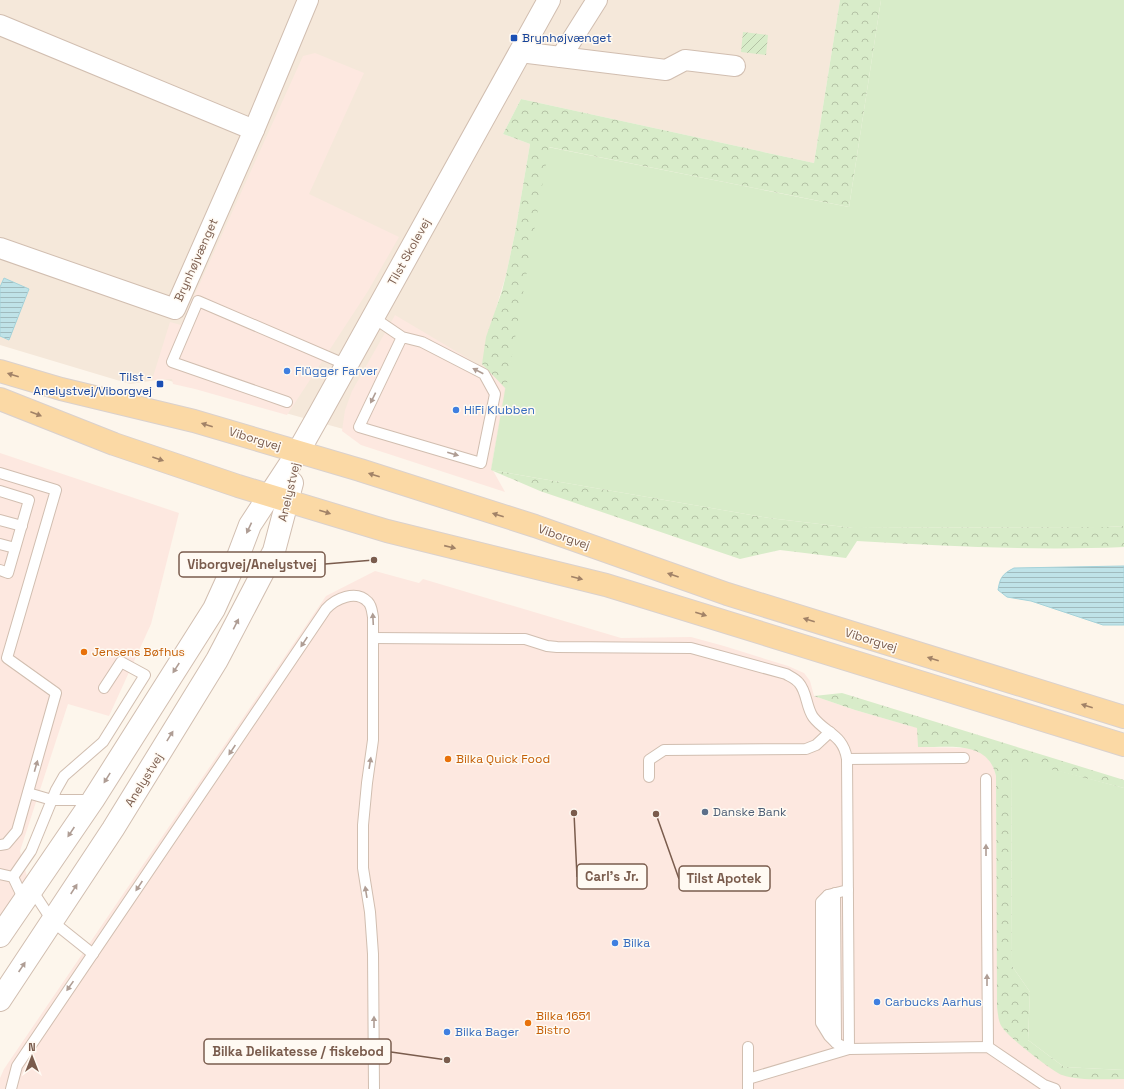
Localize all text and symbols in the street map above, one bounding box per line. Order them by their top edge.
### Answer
place label: Brynhøjvænget [522,30,612,46]
marker: Brynhøjvænget [509,33,519,43]
street label: Tilst Skolevej [384,215,434,289]
street label: Brynhøjvænget [170,216,222,304]
place label: Flügger Farver [295,363,378,379]
marker: Flügger Farver [282,366,292,376]
one-way arrow [472,367,483,374]
place label: Tilst - Anelystvej/Viborgvej [33,369,152,399]
one-way arrow [7,372,19,378]
marker: Tilst - Anelystvej/Viborgvej [155,379,165,389]
one-way arrow [370,392,376,403]
place label: HiFi Klubben [464,402,535,418]
marker: HiFi Klubben [451,405,461,415]
one-way arrow [31,411,43,417]
one-way arrow [201,422,213,428]
street label: Viborgvej [227,423,283,455]
one-way arrow [447,451,459,457]
one-way arrow [152,456,164,462]
street label: Anelystvej [274,461,304,523]
one-way arrow [368,472,380,478]
one-way arrow [320,509,332,515]
one-way arrow [491,511,503,517]
street label: Viborgvej [536,521,592,553]
one-way arrow [246,523,252,534]
one-way arrow [444,545,456,551]
callout: Viborgvej/Anelystvej [179,552,325,577]
text: Viborgvej/Anelystvej [187,556,317,573]
one-way arrow [666,572,678,578]
one-way arrow [571,575,583,581]
one-way arrow [696,612,708,618]
one-way arrow [369,613,376,625]
one-way arrow [803,617,815,623]
one-way arrow [233,618,239,630]
street label: Viborgvej [843,624,899,656]
one-way arrow [300,636,308,647]
place label: Jensens Bøfhus [92,644,185,660]
marker: Jensens Bøfhus [79,647,89,657]
one-way arrow [927,656,939,662]
one-way arrow [172,663,180,673]
one-way arrow [1080,703,1092,709]
one-way arrow [167,730,174,742]
one-way arrow [228,744,236,755]
street label: Anelystvej [121,750,167,810]
place label: Bilka Quick Food [456,751,550,767]
marker: Bilka Quick Food [443,754,453,764]
one-way arrow [367,757,373,769]
one-way arrow [33,760,39,772]
one-way arrow [103,773,111,783]
place label: Danske Bank [713,804,787,820]
marker: Danske Bank [700,807,710,817]
one-way arrow [67,827,75,837]
one-way arrow [983,843,989,856]
callout: Carl's Jr. [577,864,647,889]
callout: Tilst Apotek [679,866,770,891]
text: Carl's Jr. [585,868,639,885]
text: Tilst Apotek [687,870,762,887]
one-way arrow [135,881,143,891]
one-way arrow [70,884,78,894]
one-way arrow [363,886,369,899]
place label: Bilka [623,935,650,951]
marker: Bilka [610,938,620,948]
one-way arrow [18,962,26,973]
one-way arrow [984,973,990,986]
one-way arrow [66,981,74,991]
place label: Carbucks Aarhus [885,994,982,1010]
marker: Carbucks Aarhus [872,997,882,1007]
place label: Bilka 1651 Bistro [536,1008,591,1038]
one-way arrow [371,1015,377,1028]
marker: Bilka 1651 Bistro [523,1018,533,1028]
place label: Bilka Bager [455,1024,520,1040]
marker: Bilka Bager [442,1027,452,1037]
north arrow [12,1037,52,1077]
callout: Bilka Delikatesse / fiskebod [204,1039,391,1064]
text: N [28,1040,36,1054]
text: Bilka Delikatesse / fiskebod [212,1043,384,1060]

